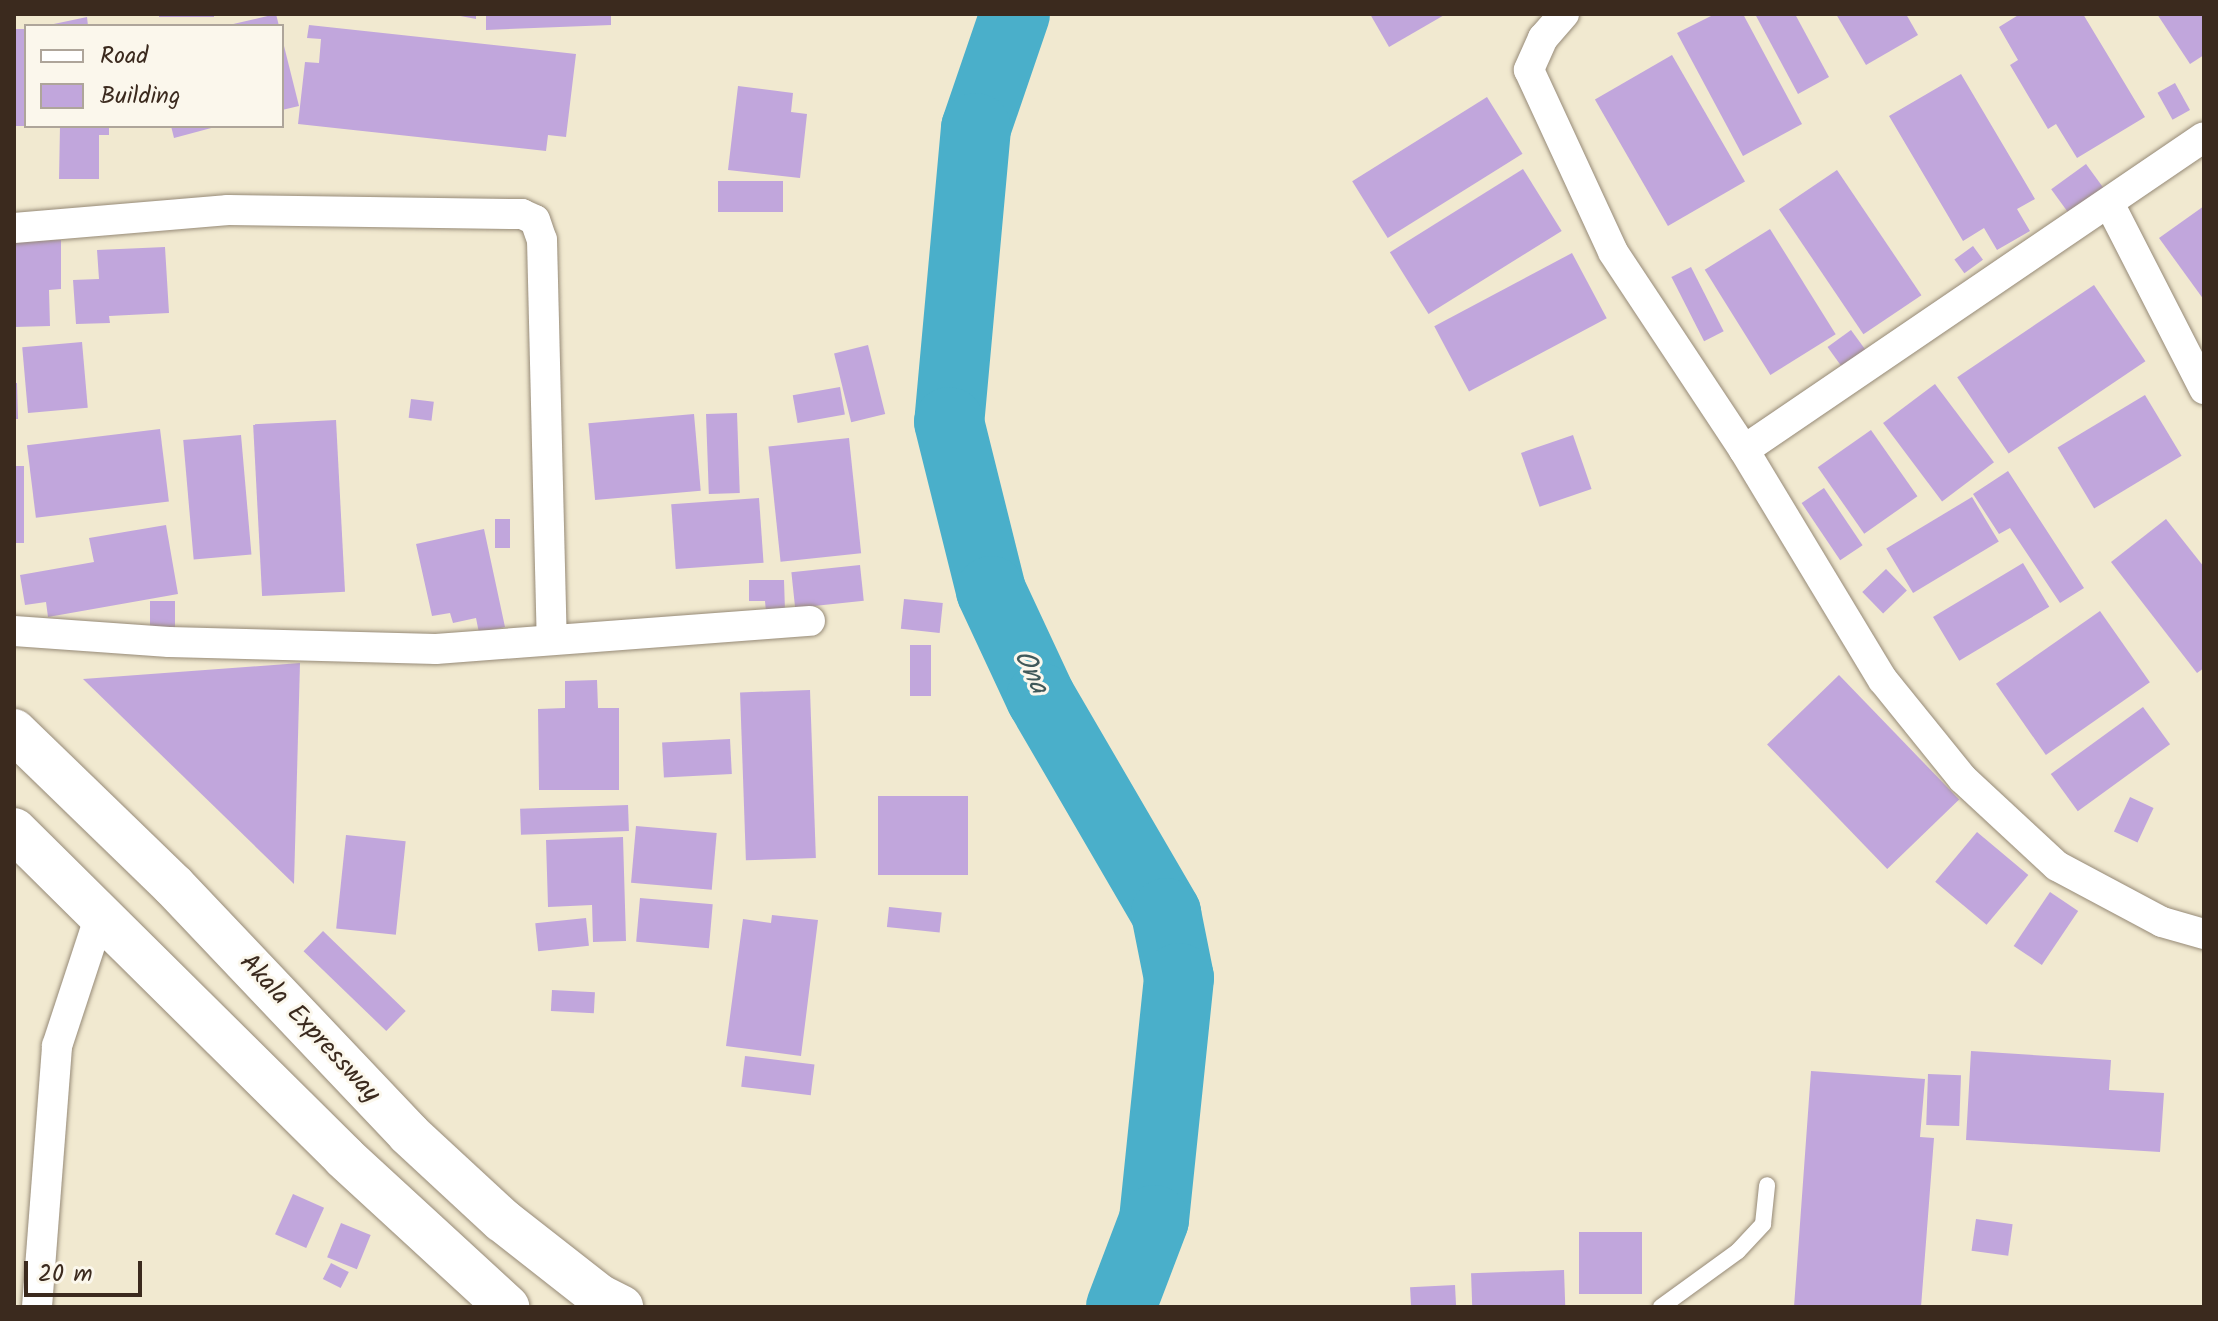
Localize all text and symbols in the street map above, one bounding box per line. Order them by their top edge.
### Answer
legend [24,24,284,128]
text: Road [100,37,148,76]
text: Building [100,77,180,116]
water label: Ona [1005,644,1055,700]
street label: Akala Expressway [232,948,386,1110]
scale bar [28,1245,146,1295]
text: 20 m [38,1255,93,1294]

